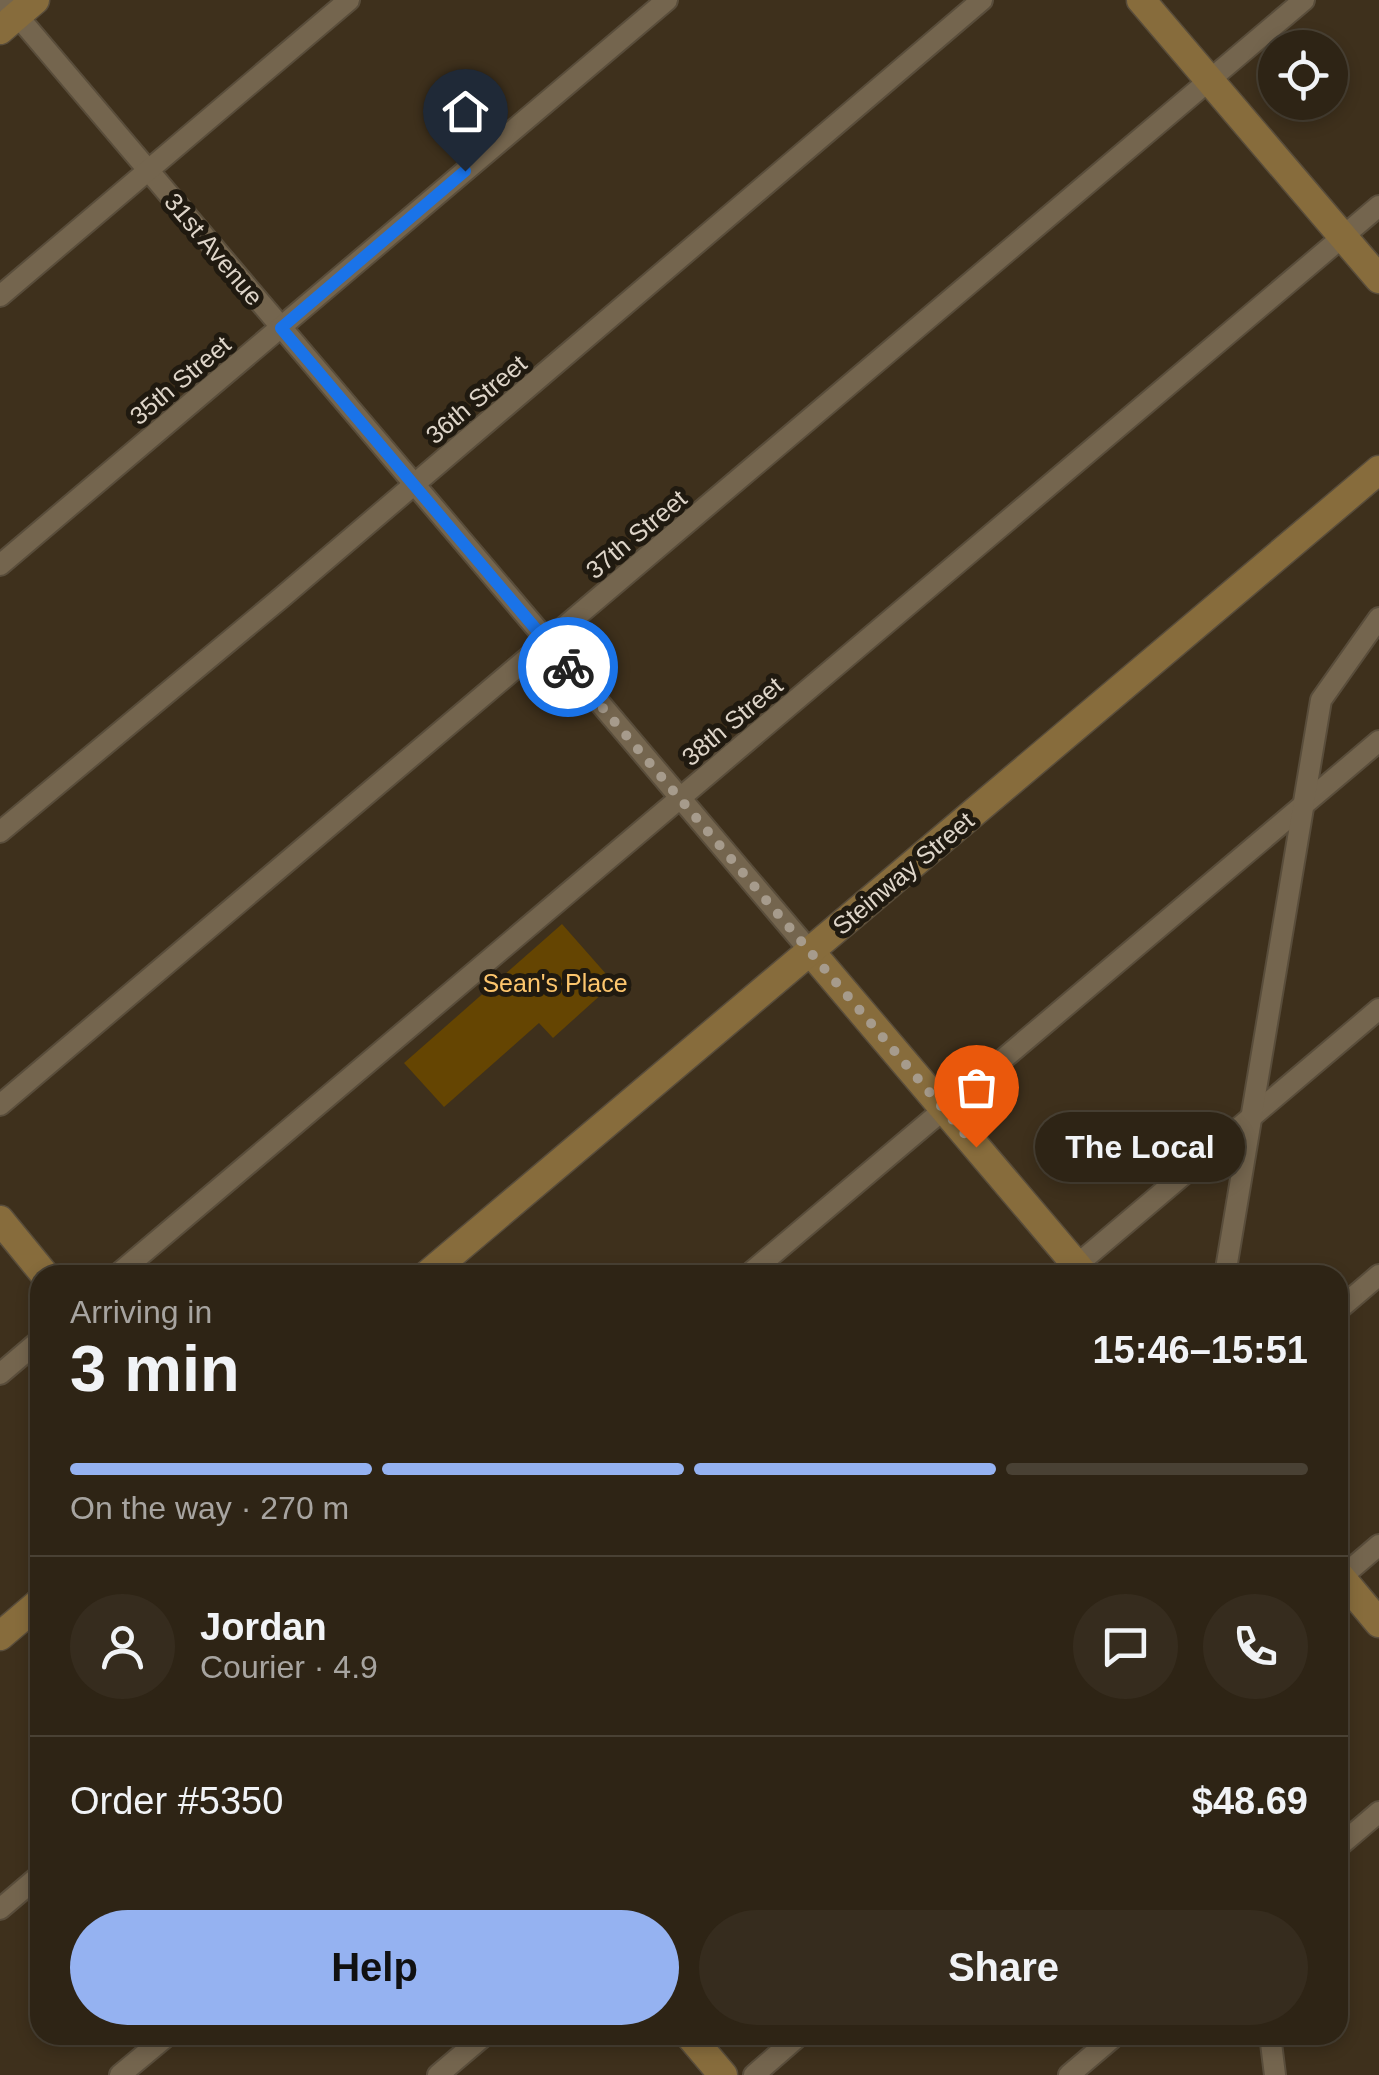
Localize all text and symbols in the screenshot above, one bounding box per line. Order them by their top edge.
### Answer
map controls [1258,30,1348,120]
button: locate [1258,30,1348,120]
pin [423,69,508,172]
icon: home [438,84,493,139]
street label: 31st Avenue [159,187,269,311]
street label: 35th Street [124,330,236,430]
street label: 36th Street [420,349,532,449]
street label: 37th Street [580,484,692,584]
courier [518,617,618,717]
icon: bike [541,640,596,695]
street label: 38th Street [676,671,788,771]
street label: Steinway Street [827,806,979,940]
park label: Sean's Place [482,969,628,997]
pin [934,1045,1019,1148]
icon: bag [949,1060,1004,1115]
callout: The Local [1036,1112,1246,1182]
text: The Local [1065,1129,1215,1165]
text: Arriving in [70,1294,212,1330]
text: 15:46–15:51 [1092,1329,1308,1371]
text: 3 min [70,1332,240,1405]
text: On the way · 270 m [70,1490,349,1526]
button: person [70,1594,175,1699]
button: chat [1073,1594,1178,1699]
button: phone [1203,1594,1308,1699]
text: Jordan [200,1606,327,1648]
text: Courier · 4.9 [200,1649,378,1685]
text: Order #5350 [70,1780,283,1822]
text: $48.69 [1192,1780,1308,1822]
button: Help [70,1910,679,2025]
button: Share [699,1910,1308,2025]

